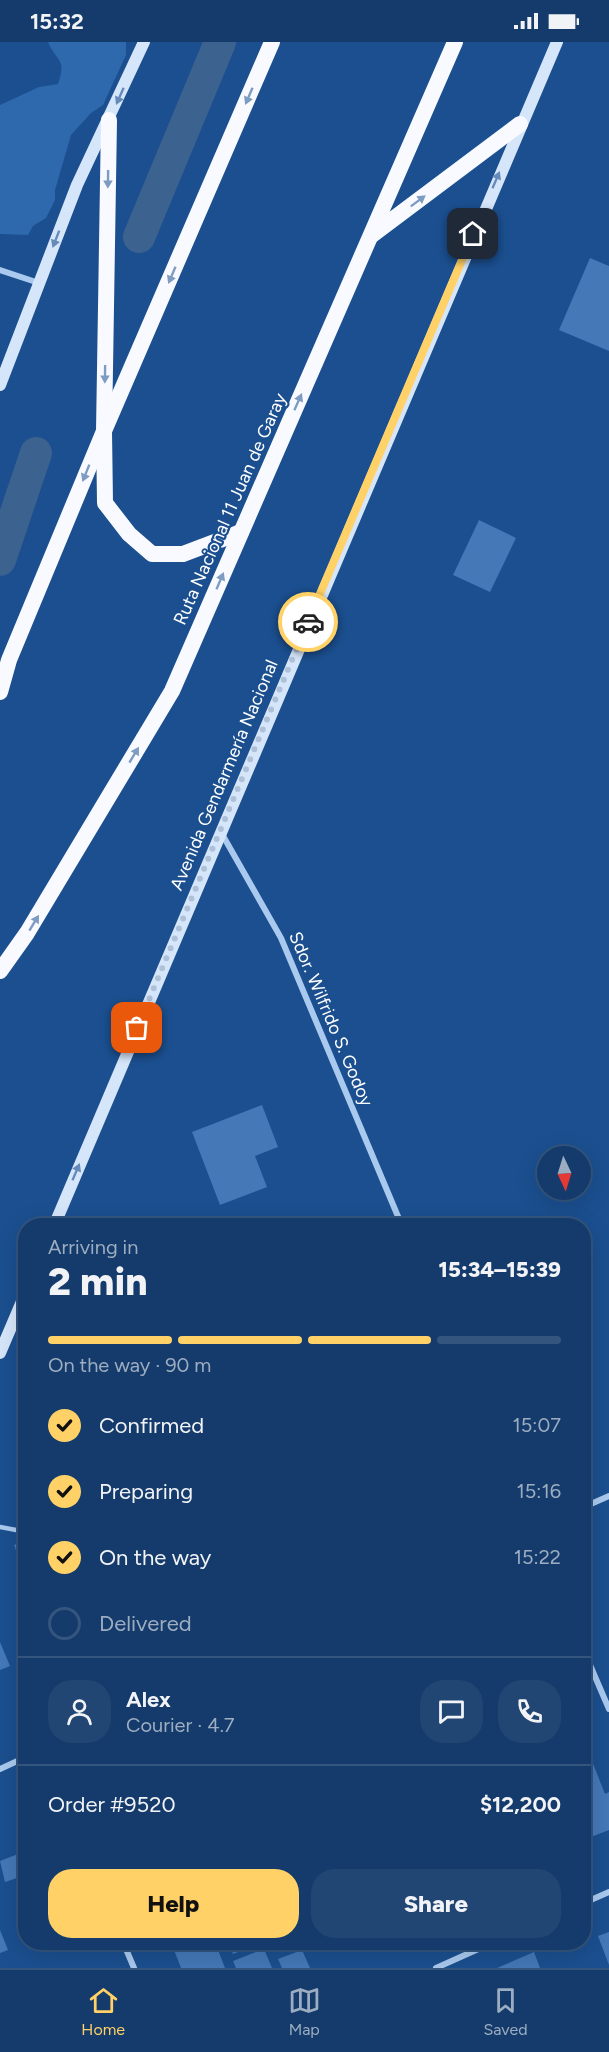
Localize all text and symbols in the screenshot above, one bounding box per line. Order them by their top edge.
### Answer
text: 15:32 [30,8,84,35]
one-way arrow [115,87,125,105]
one-way arrow [244,87,254,105]
one-way arrow [103,169,113,188]
one-way arrow [492,171,501,189]
one-way arrow [411,195,426,207]
pin [447,208,498,259]
icon: home [456,217,489,250]
one-way arrow [50,230,60,248]
one-way arrow [167,266,176,283]
one-way arrow [100,364,109,383]
street label: Ruta Nacional 11 Juan de Garay [169,389,291,628]
one-way arrow [293,393,303,411]
one-way arrow [81,464,90,482]
one-way arrow [215,572,224,589]
courier [278,592,338,652]
icon: car [292,606,325,639]
street label: Avenida Gendarmería Nacional [165,656,283,894]
one-way arrow [128,747,139,763]
one-way arrow [28,915,39,931]
street label: Sdor. Wilfrido S. Godoy [284,928,378,1110]
pin [111,1002,162,1053]
icon: bag [120,1011,153,1044]
north arrow [537,1146,591,1200]
map controls [537,1146,591,1200]
one-way arrow [71,1162,81,1180]
text: Arriving in [48,1235,138,1259]
text: 15:34–15:39 [439,1256,561,1283]
text: 2 min [48,1258,148,1305]
text: On the way · 90 m [48,1353,211,1377]
icon: check [48,1409,81,1442]
text: Confirmed [99,1412,204,1439]
text: 15:07 [513,1413,561,1437]
icon: check [48,1475,81,1508]
text: Preparing [99,1478,193,1505]
text: 15:16 [517,1479,561,1503]
icon: check [48,1541,81,1574]
text: On the way [99,1544,211,1571]
text: 15:22 [514,1545,561,1569]
text: Delivered [99,1610,192,1637]
button: person [48,1680,111,1743]
button: chat [420,1680,483,1743]
button: phone [498,1680,561,1743]
text: Alex [126,1686,171,1713]
text: Courier · 4.7 [126,1713,235,1737]
text: Order #9520 [48,1791,176,1818]
text: $12,200 [480,1791,561,1818]
button: Help [48,1869,299,1938]
button: Share [311,1869,561,1938]
tab: Home [81,1984,125,2039]
tab: Map [288,1984,321,2039]
tab: Saved [483,1984,528,2039]

